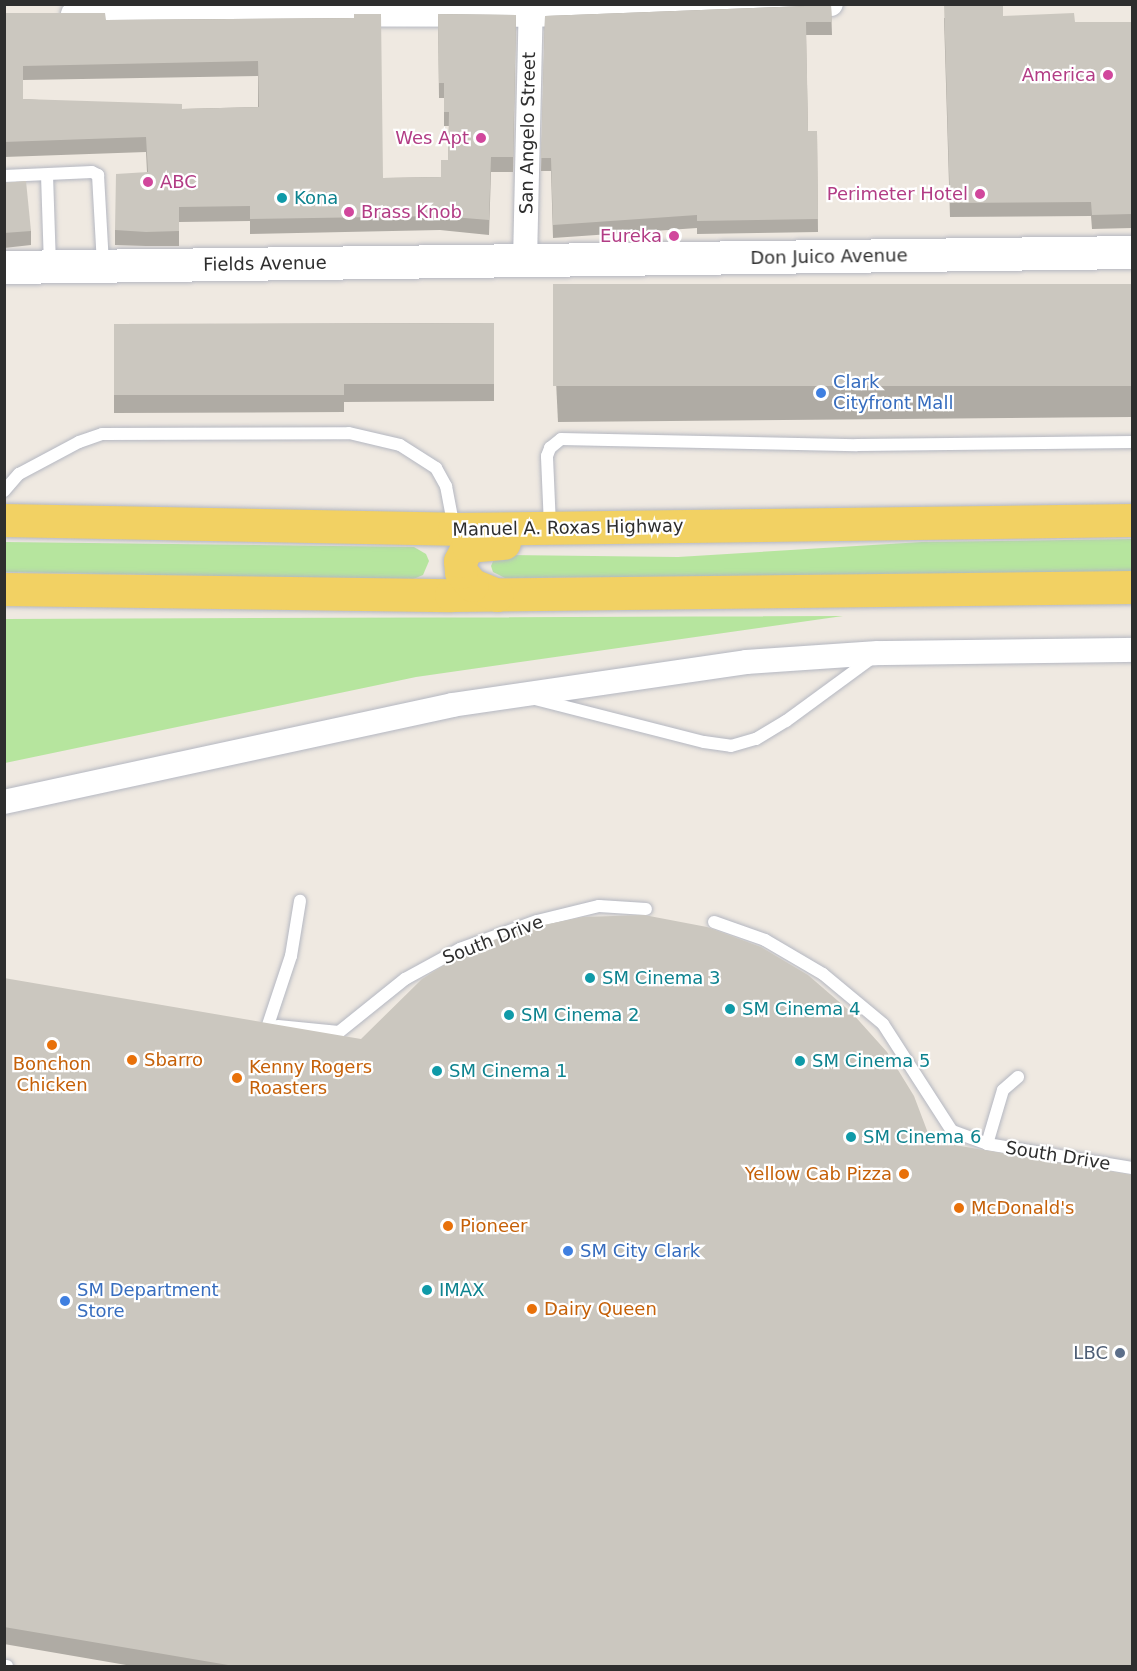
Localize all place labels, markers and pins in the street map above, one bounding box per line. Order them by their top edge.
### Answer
place label: America [1022,64,1096,86]
marker: America [1101,68,1115,82]
place label: Wes Apt [395,127,469,149]
marker: Wes Apt [474,131,488,145]
place label: ABC [160,171,197,193]
marker: ABC [141,175,155,189]
place label: Perimeter Hotel [827,183,968,205]
place label: Kona [294,187,338,209]
marker: Perimeter Hotel [973,187,987,201]
marker: Kona [275,191,289,205]
place label: Brass Knob [361,201,462,223]
marker: Brass Knob [342,205,356,219]
place label: Eureka [600,225,662,247]
marker: Eureka [667,229,681,243]
place label: Clark Cityfront Mall [833,372,953,415]
marker: Clark Cityfront Mall [814,386,828,400]
place label: SM Cinema 3 [602,967,720,989]
marker: SM Cinema 3 [583,971,597,985]
place label: SM Cinema 4 [742,998,860,1020]
marker: SM Cinema 4 [723,1002,737,1016]
place label: SM Cinema 2 [521,1004,639,1026]
marker: SM Cinema 2 [502,1008,516,1022]
marker: Bonchon Chicken [45,1038,59,1052]
place label: Sbarro [144,1049,203,1071]
place label: SM Cinema 5 [812,1050,930,1072]
marker: Sbarro [125,1053,139,1067]
place label: Bonchon Chicken [13,1054,91,1096]
marker: SM Cinema 5 [793,1054,807,1068]
place label: Kenny Rogers Roasters [249,1057,372,1100]
place label: SM Cinema 1 [449,1060,567,1082]
marker: SM Cinema 1 [430,1064,444,1078]
marker: Kenny Rogers Roasters [230,1071,244,1085]
place label: SM Cinema 6 [863,1126,981,1148]
marker: SM Cinema 6 [844,1130,858,1144]
place label: Yellow Cab Pizza [745,1163,892,1185]
marker: Yellow Cab Pizza [897,1167,911,1181]
place label: McDonald's [971,1197,1074,1219]
marker: McDonald's [952,1201,966,1215]
place label: Pioneer [460,1215,527,1237]
marker: Pioneer [441,1219,455,1233]
place label: SM City Clark [580,1240,700,1262]
marker: SM City Clark [561,1244,575,1258]
place label: IMAX [439,1279,484,1301]
place label: SM Department Store [77,1280,219,1322]
marker: IMAX [420,1283,434,1297]
marker: SM Department Store [58,1294,72,1308]
place label: Dairy Queen [544,1298,657,1320]
marker: Dairy Queen [525,1302,539,1316]
place label: LBC [1073,1342,1108,1364]
marker: LBC [1113,1346,1127,1360]

